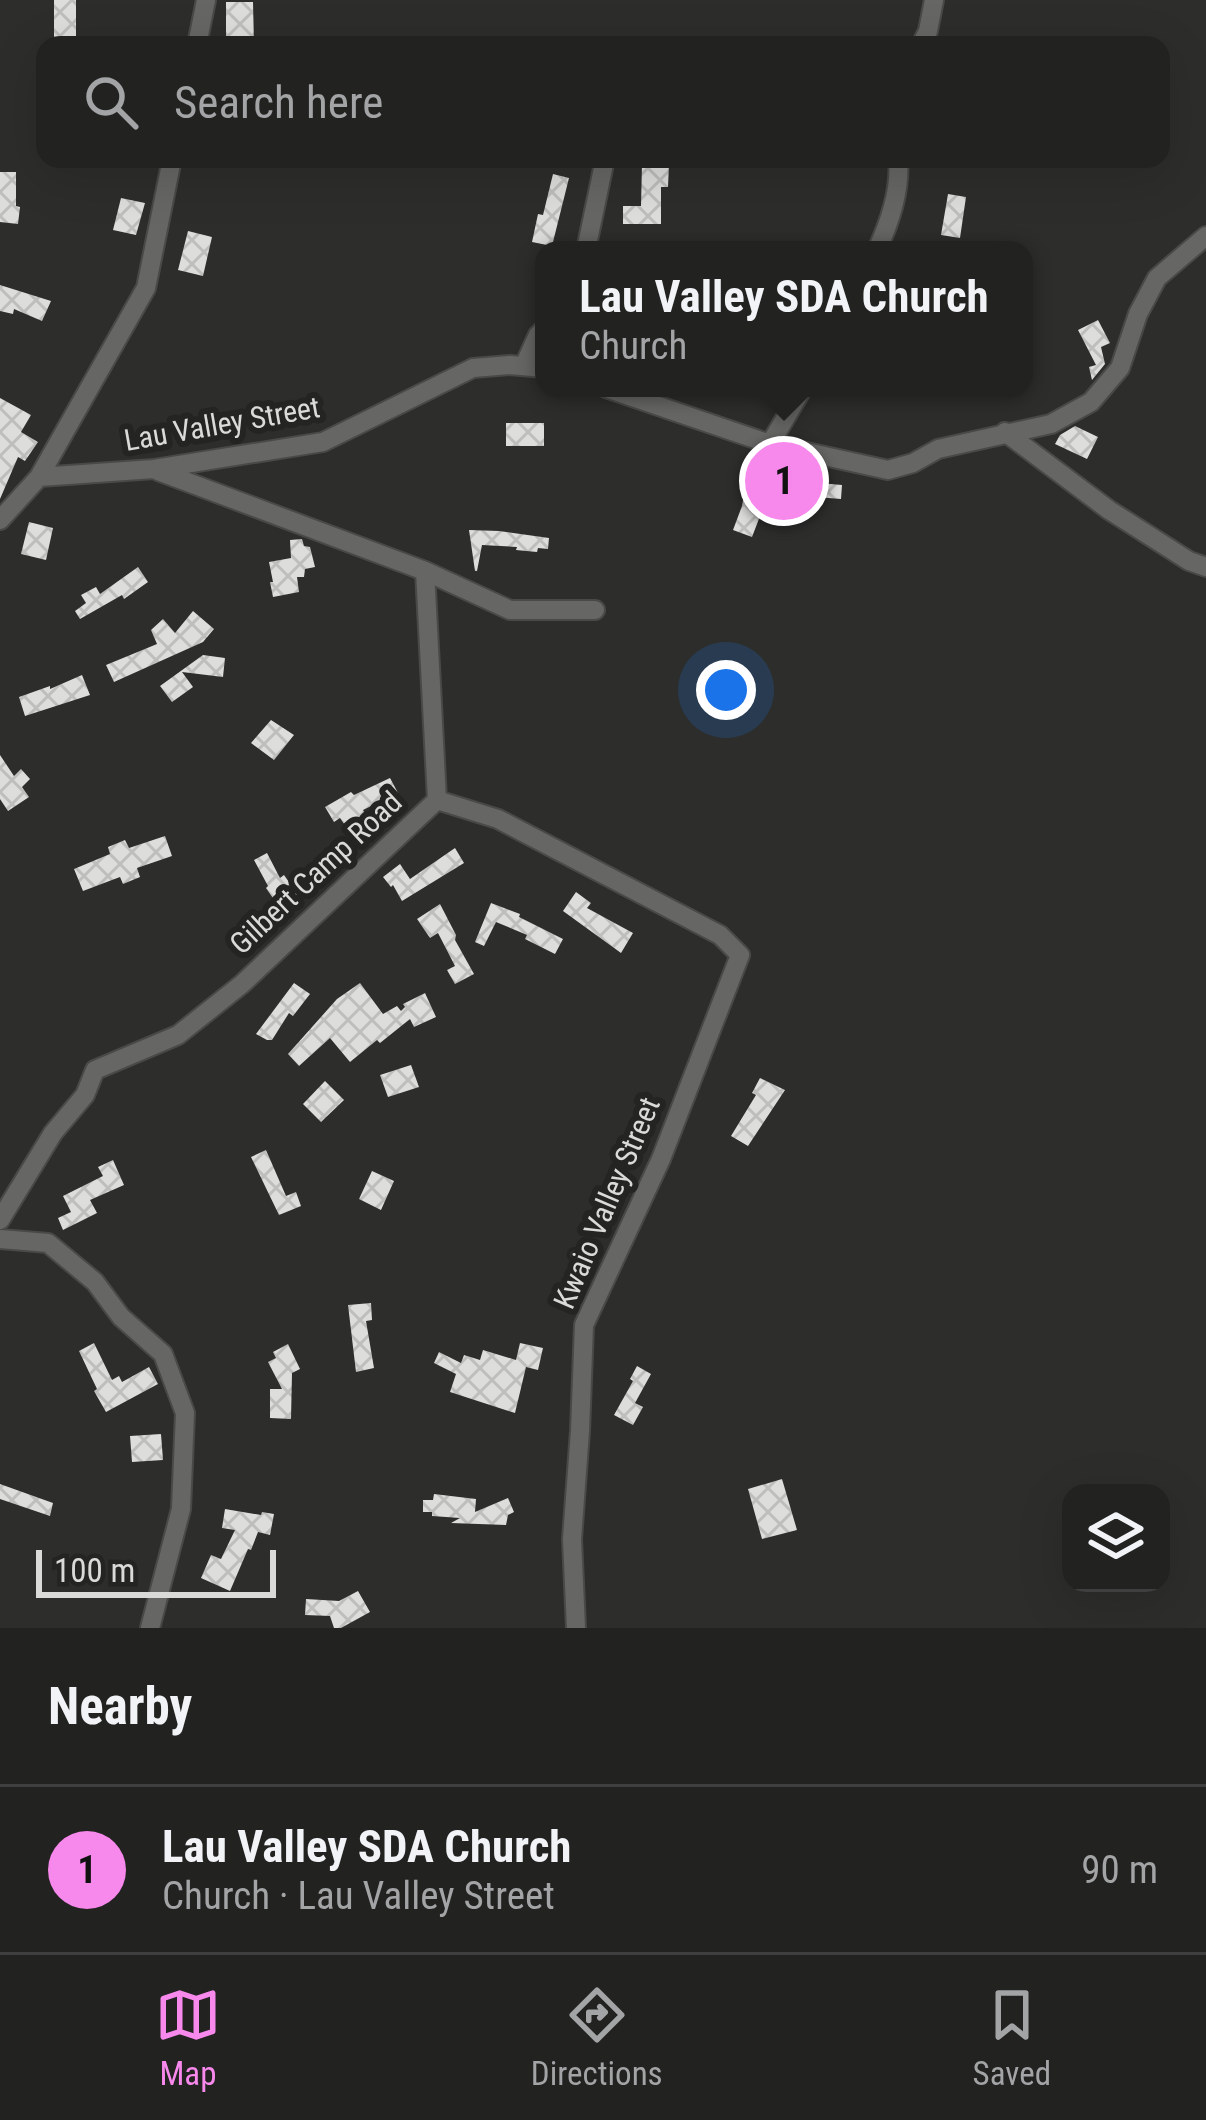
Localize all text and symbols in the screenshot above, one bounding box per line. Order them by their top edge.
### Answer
search box [36,36,1170,168]
icon: search [78,69,144,135]
text: Search here [174,76,383,129]
popup [535,241,1033,397]
text: Lau Valley SDA Church [579,270,989,323]
text: Church [579,323,687,369]
street label: Lau Valley Street [121,389,322,458]
pin: 1 [745,436,823,526]
your location [696,660,756,720]
street label: Gilbert Camp Road [223,784,409,961]
street label: Kwaio Valley Street [546,1092,667,1314]
map controls [1062,1484,1170,1592]
button: layers [1062,1484,1170,1592]
scale bar [36,1544,276,1597]
text: 100 m [54,1551,135,1590]
text: Nearby [48,1677,192,1736]
text: Lau Valley SDA Church [162,1820,571,1873]
text: 1 [77,1847,97,1893]
text: 90 m [1081,1847,1158,1893]
text: Church · Lau Valley Street [162,1873,555,1919]
tab: Map [155,1982,221,2093]
tab: Directions [531,1982,663,2093]
tab: Saved [973,1982,1051,2093]

